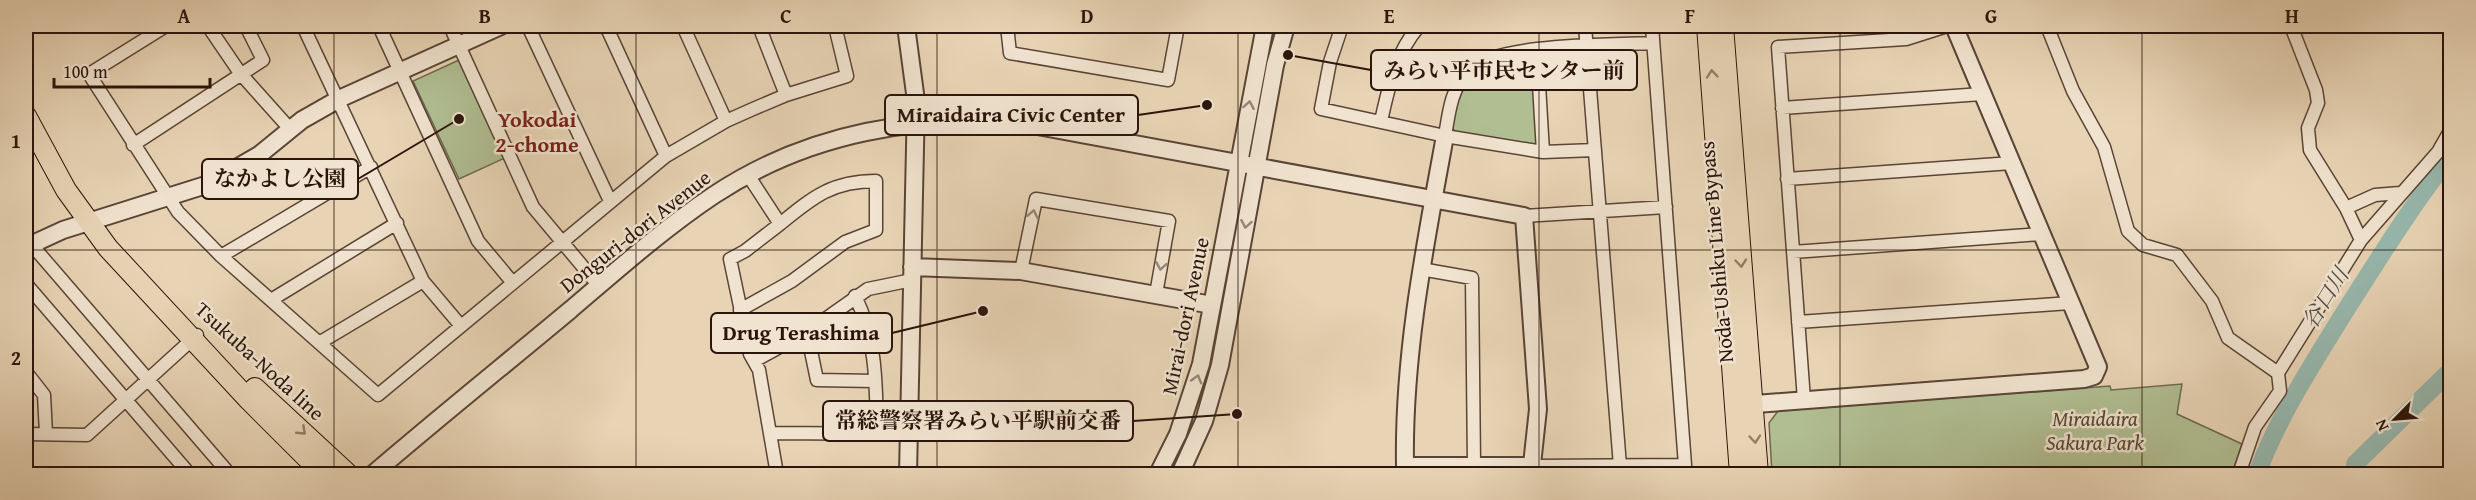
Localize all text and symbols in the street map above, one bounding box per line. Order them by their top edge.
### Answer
text: A [178,1,191,30]
text: B [479,1,491,30]
text: C [780,1,792,30]
text: D [1080,1,1094,30]
text: E [1384,1,1395,30]
text: F [1685,1,1695,30]
text: G [1985,1,1997,30]
text: H [2285,1,2299,30]
callout: みらい平市民センター前 [1371,50,1637,90]
scale bar [54,51,210,89]
text: みらい平市民センター前 [1383,54,1625,86]
text: 100 m [63,58,108,85]
one-way arrow [1706,70,1719,79]
callout: Miraidaira Civic Center [885,95,1138,135]
text: Miraidaira Civic Center [897,98,1125,130]
one-way arrow [1242,100,1255,110]
district label: Yokodai 2-chome [495,103,579,160]
text: 1 [11,126,21,155]
street label: Noda-Ushiku Line Bypass [1691,140,1741,364]
callout: なかよし公園 [202,159,358,199]
text: なかよし公園 [214,162,346,194]
street label: Donguri-dori Avenue [553,162,717,300]
one-way arrow [1026,209,1039,219]
one-way arrow [1240,218,1253,228]
street label: Mirai-dori Avenue [1153,234,1217,398]
one-way arrow [1734,258,1747,267]
one-way arrow [1155,260,1168,270]
water label: 谷口川 [2294,260,2357,334]
street label: Tsukuba-Noda line [188,294,332,428]
callout: Drug Terashima [711,313,892,353]
text: Drug Terashima [723,316,880,348]
text: 2 [11,343,21,372]
one-way arrow [1190,374,1202,385]
north arrow [2365,389,2425,449]
callout: 常総警察署みらい平駅前交番 [823,401,1133,441]
park label: Miraidaira Sakura Park [2046,403,2144,458]
text: 常総警察署みらい平駅前交番 [835,404,1121,436]
text: N [2368,415,2395,435]
one-way arrow [295,424,305,435]
one-way arrow [1748,435,1761,444]

